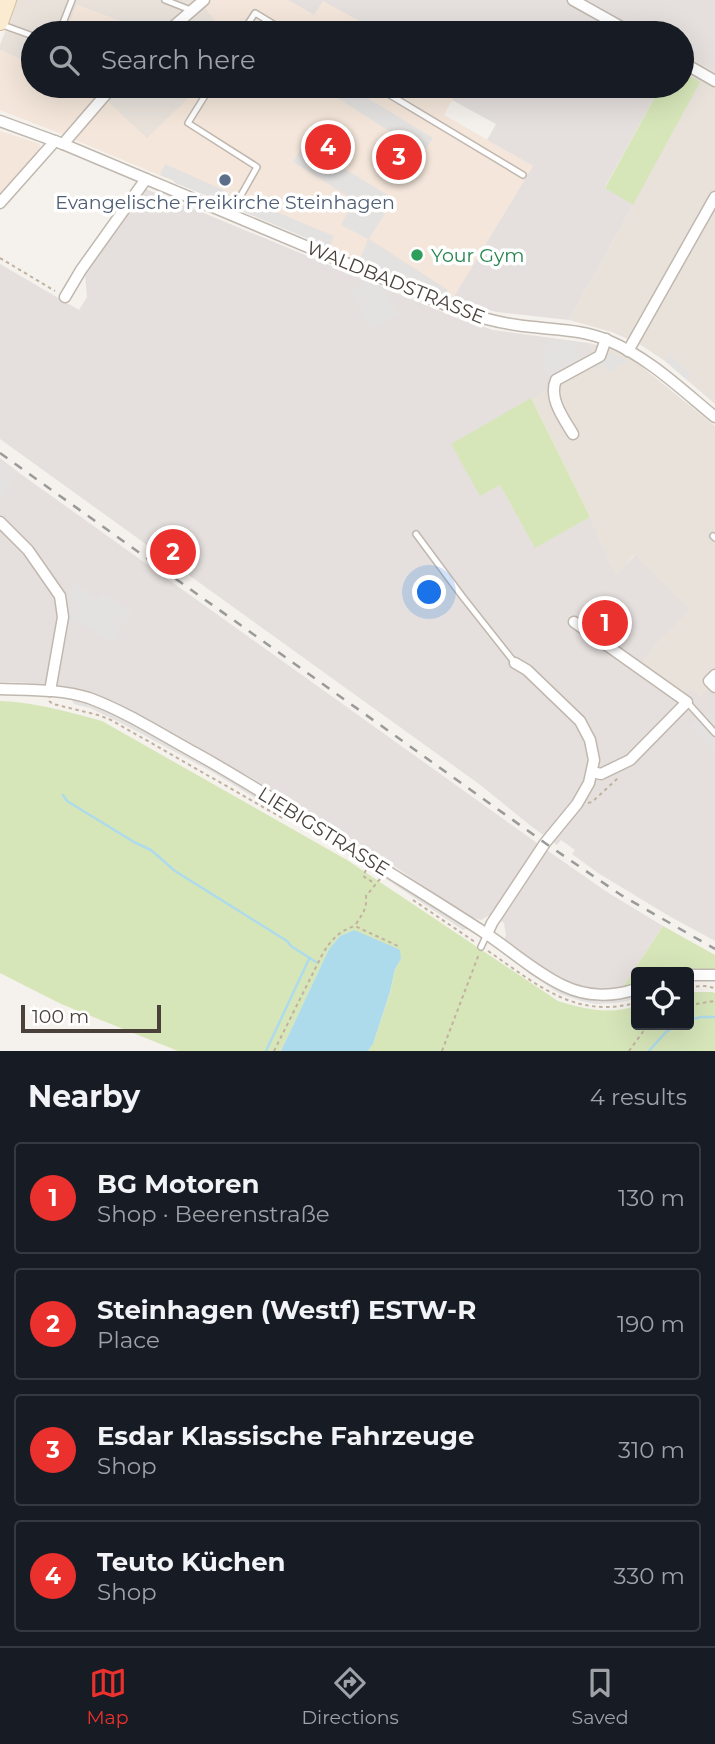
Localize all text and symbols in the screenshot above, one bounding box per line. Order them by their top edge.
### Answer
search box [21,21,694,98]
icon: search [45,41,83,79]
text: Search here [101,44,256,76]
pin: 4 [305,121,351,173]
pin: 3 [376,131,422,183]
marker: Evangelische Freikirche Steinhagen [217,172,233,188]
place label: Evangelische Freikirche Steinhagen [55,191,395,214]
street label: WALDBADSTRASSE [303,236,488,329]
place label: Your Gym [431,244,524,267]
marker: Your Gym [409,247,425,263]
pin: 2 [150,526,196,578]
your location [412,575,446,609]
pin: 1 [582,597,628,649]
street label: LIEBIGSTRASSE [254,782,394,881]
map controls [631,967,694,1030]
button: locate [631,967,694,1030]
scale bar [21,1002,161,1034]
text: 100 m [32,1005,89,1028]
text: Nearby [28,1078,140,1115]
text: 4 results [590,1083,687,1111]
text: BG Motoren [97,1168,259,1200]
text: 1 [48,1184,58,1212]
text: 130 m [618,1184,685,1212]
text: Shop · Beerenstraße [97,1200,330,1228]
text: Steinhagen (Westf) ESTW-R [97,1294,476,1326]
text: 2 [46,1310,60,1338]
text: 190 m [617,1310,685,1338]
text: Place [97,1326,160,1354]
text: Esdar Klassische Fahrzeuge [97,1420,474,1452]
text: 3 [46,1436,60,1464]
text: 310 m [618,1436,685,1464]
text: Shop [97,1452,157,1480]
text: Teuto Küchen [97,1546,286,1578]
text: 4 [45,1562,61,1590]
text: 330 m [614,1562,685,1590]
text: Shop [97,1578,157,1606]
tab: Map [86,1664,129,1729]
tab: Directions [301,1664,399,1729]
tab: Saved [572,1664,629,1729]

